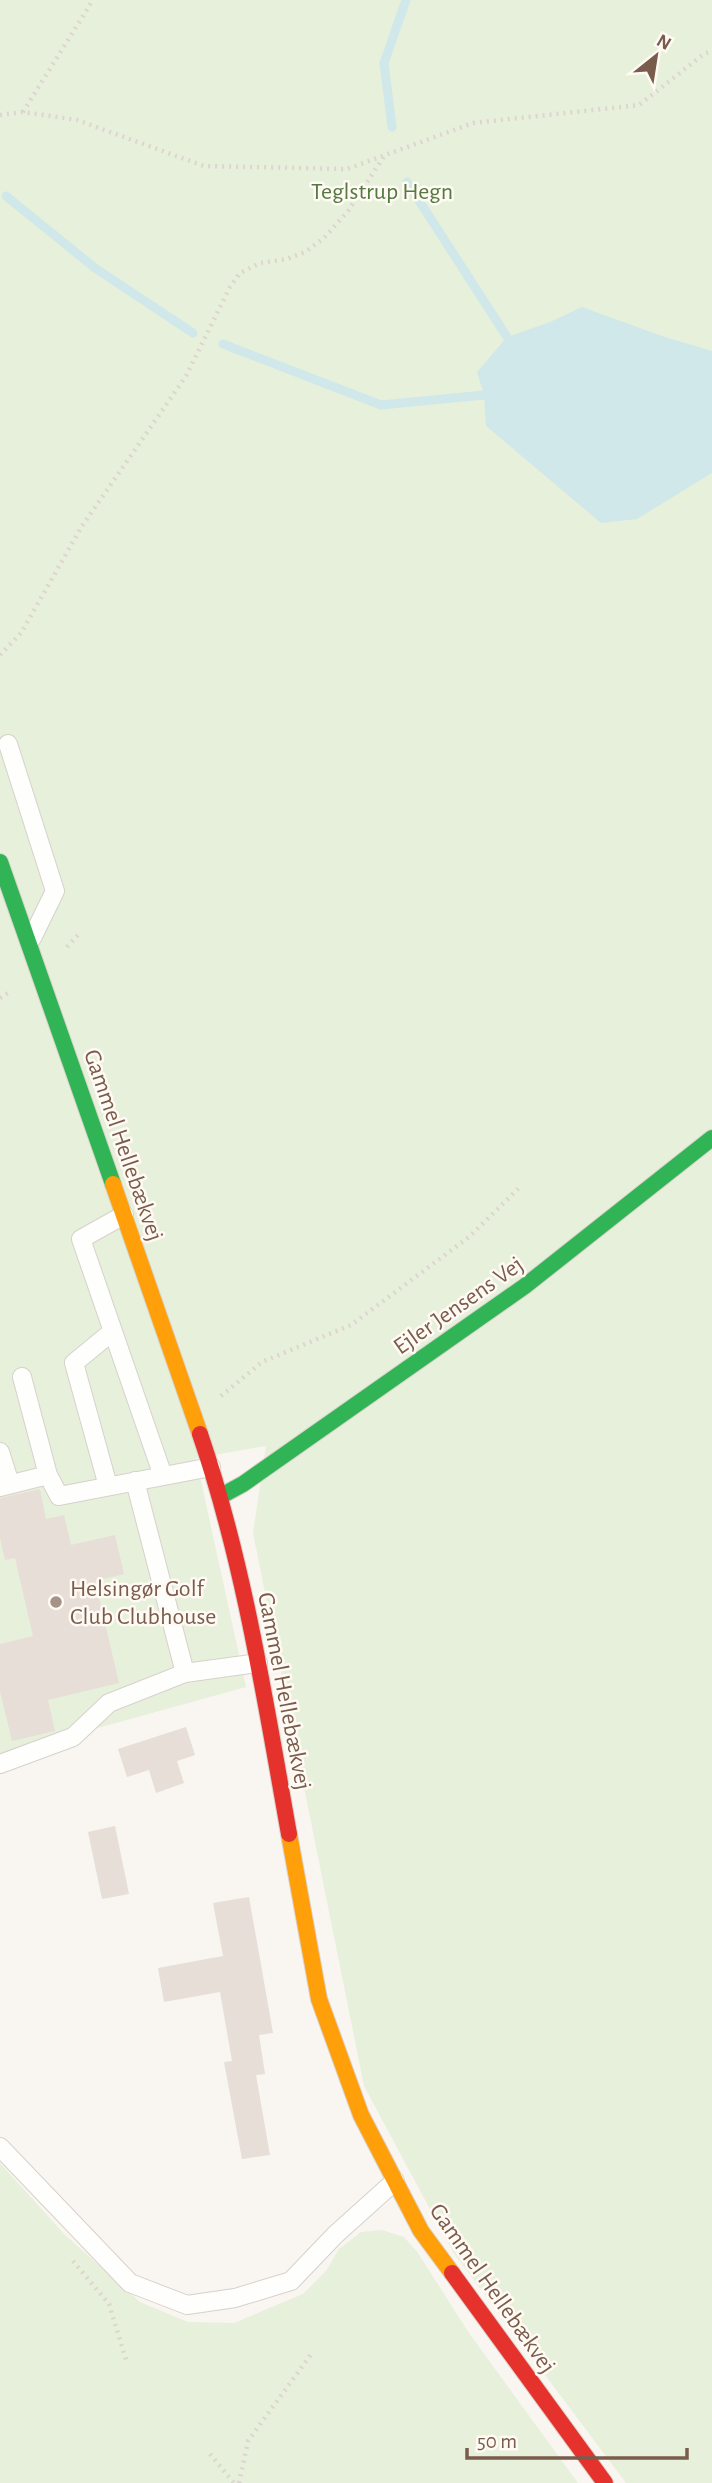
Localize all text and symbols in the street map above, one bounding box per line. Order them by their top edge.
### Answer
north arrow [621,21,691,91]
text: N [653,31,674,54]
park label: Teglstrup Hegn [311,180,453,204]
street label: Gammel Hellebækvej [79,1046,167,1244]
street label: Ejler Jensens Vej [389,1252,528,1359]
place label: Helsingør Golf Club Clubhouse [70,1577,216,1629]
street label: Gammel Hellebækvej [253,1590,315,1792]
marker: Helsingør Golf Club Clubhouse [48,1594,64,1610]
street label: Gammel Hellebækvej [425,2199,560,2378]
scale bar [467,2416,688,2460]
text: 50 m [477,2431,517,2452]

